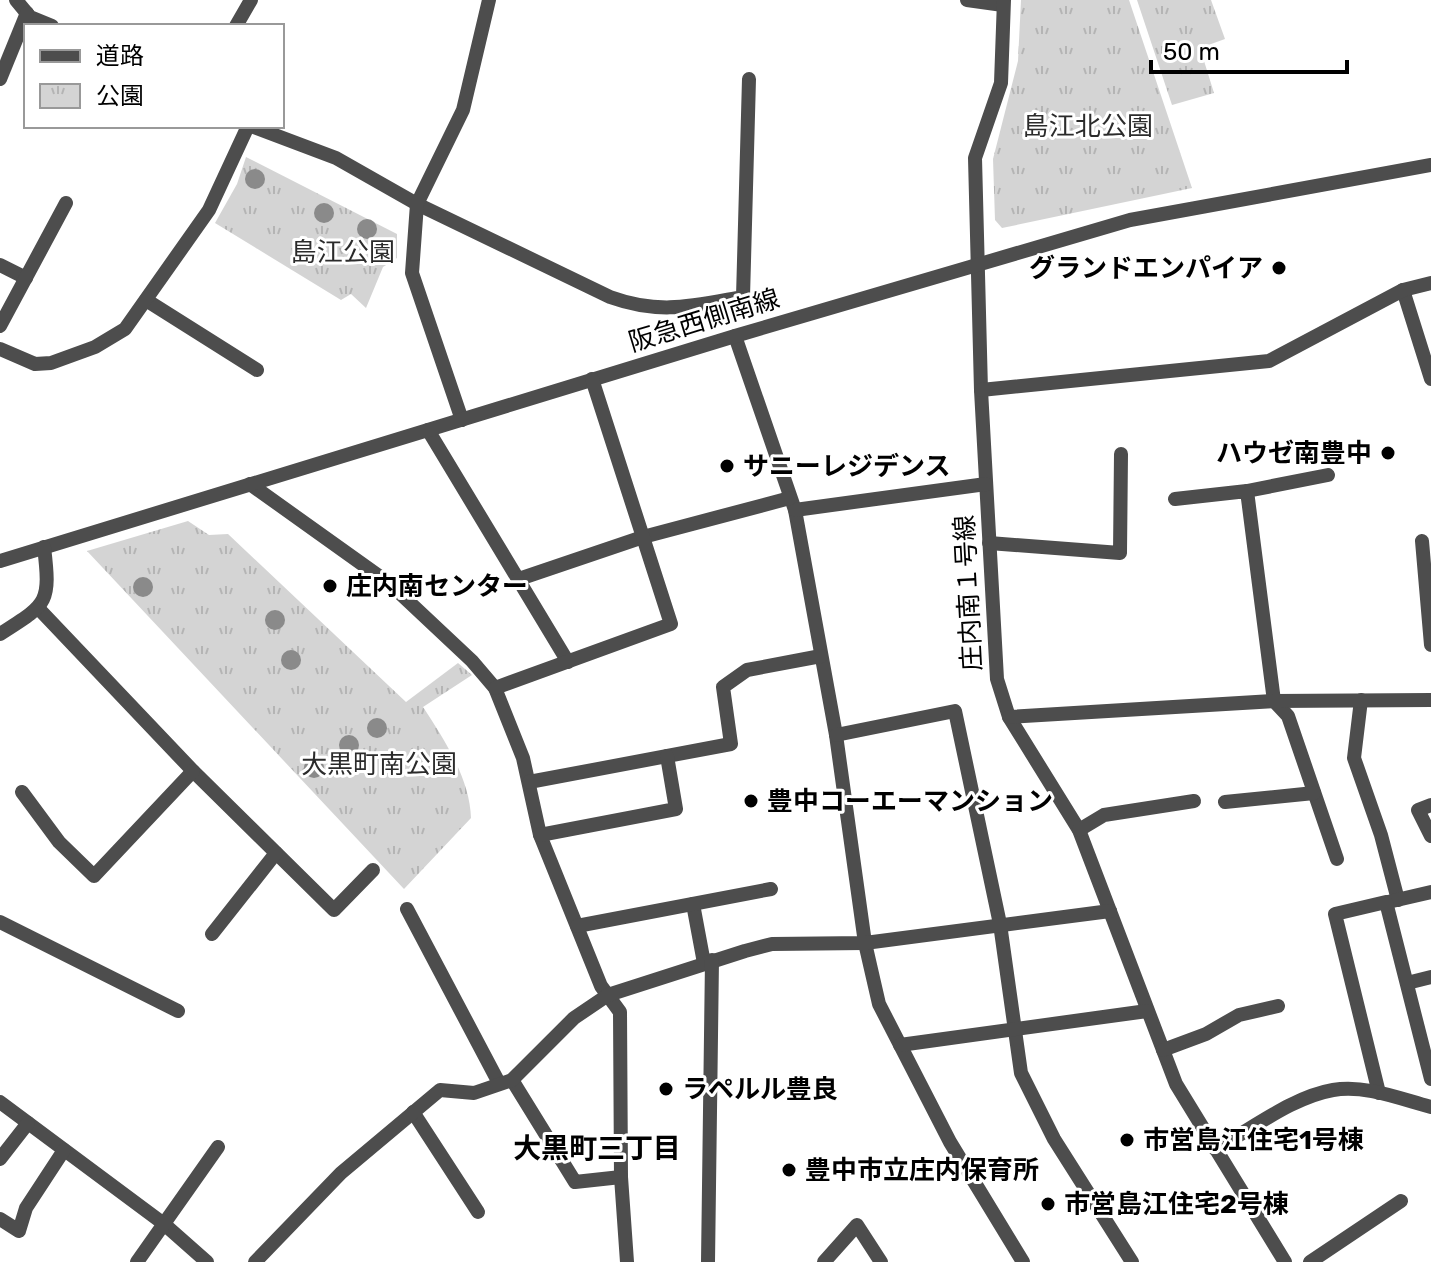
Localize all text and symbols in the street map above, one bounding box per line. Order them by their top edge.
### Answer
legend [24,24,284,128]
scale bar [1151,24,1347,74]
text: 50 m [1163,38,1220,66]
text: 道路 [96,42,144,70]
text: 公園 [96,82,144,110]
park label: 島江北公園 [1023,111,1153,142]
park label: 島江公園 [291,237,395,268]
place label: グランドエンパイア [1029,253,1263,284]
marker: グランドエンパイア [1270,259,1288,277]
street label: 阪急西側南線 [625,283,783,358]
place label: ハウゼ南豊中 [1216,438,1372,469]
marker: ハウゼ南豊中 [1379,444,1397,462]
place label: サニーレジデンス [743,451,950,482]
marker: サニーレジデンス [718,457,736,475]
street label: 庄内南１号線 [949,514,988,672]
place label: 庄内南センター [346,571,528,602]
marker: 庄内南センター [321,577,339,595]
park label: 大黒町南公園 [301,749,457,780]
place label: 豊中コーエーマンション [767,786,1053,817]
marker: 豊中コーエーマンション [742,792,760,810]
place label: ラペルル豊良 [682,1074,838,1105]
marker: ラペルル豊良 [657,1080,675,1098]
place label: 市営島江住宅1号棟 [1143,1125,1364,1156]
marker: 市営島江住宅1号棟 [1118,1131,1136,1149]
district label: 大黒町三丁目 [513,1132,681,1165]
place label: 豊中市立庄内保育所 [805,1155,1039,1186]
marker: 豊中市立庄内保育所 [780,1161,798,1179]
place label: 市営島江住宅2号棟 [1064,1189,1289,1220]
marker: 市営島江住宅2号棟 [1039,1195,1057,1213]

